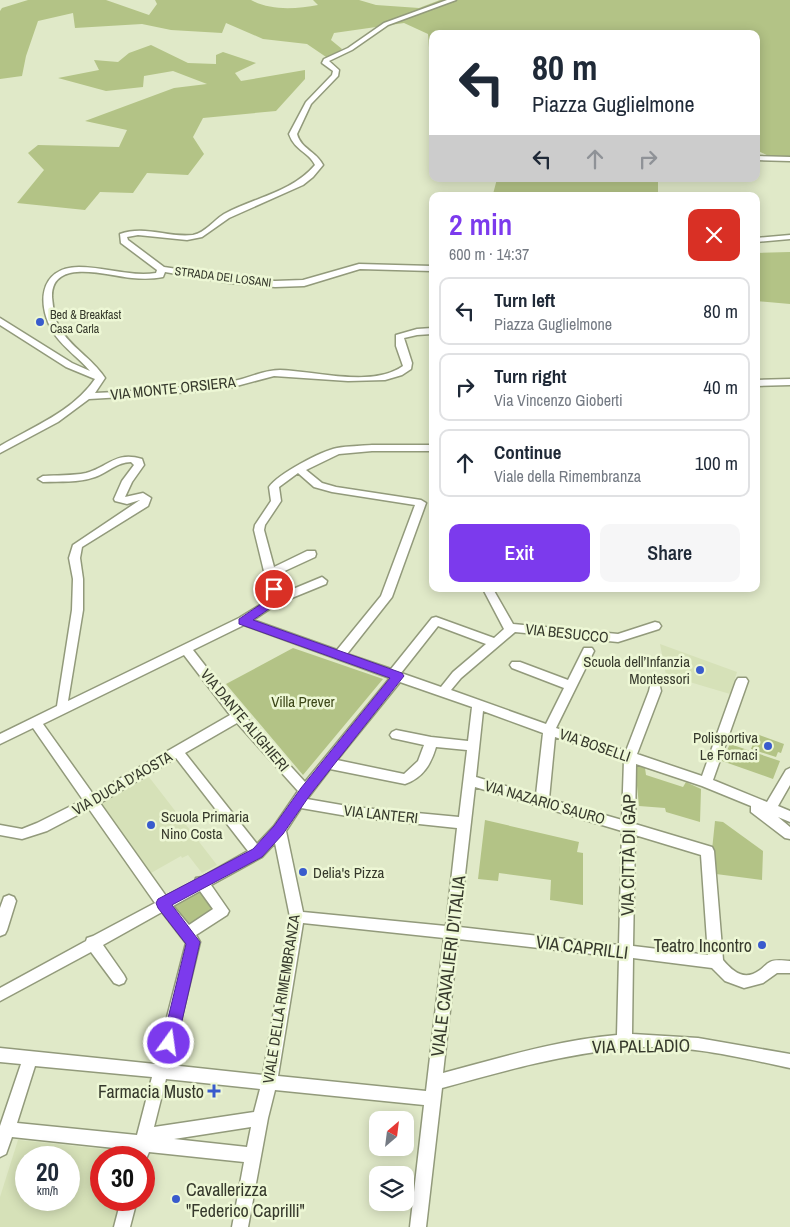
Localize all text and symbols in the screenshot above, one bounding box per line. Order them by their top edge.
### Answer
text: 80 m [532,44,597,91]
icon: left [449,50,514,115]
text: Piazza Guglielmone [532,89,694,119]
icon: left [528,145,556,173]
icon: ahead [581,145,609,173]
icon: right [634,145,662,173]
text: 2 min [449,204,512,244]
button: close [688,209,740,261]
text: 600 m · 14:37 [449,243,529,265]
street label: STRADA DEI LOSANI [174,263,272,291]
text: Turn left [494,287,555,313]
icon: left [451,297,479,325]
text: 80 m [703,298,738,324]
place label: Bed & Breakfast Casa Carla [50,307,121,337]
text: Piazza Guglielmone [494,313,612,335]
marker: Bed & Breakfast Casa Carla [34,316,46,328]
text: Turn right [494,363,566,389]
street label: VIA MONTE ORSIERA [109,371,237,405]
icon: right [451,373,479,401]
text: 40 m [703,374,738,400]
text: Via Vincenzo Gioberti [494,389,623,411]
text: Continue [494,439,562,465]
icon: ahead [451,449,479,477]
text: 100 m [695,450,738,476]
text: Viale della Rimembranza [494,465,641,487]
button: Exit [449,524,590,582]
button: Share [600,524,740,582]
pin [253,568,295,610]
icon: arrive [260,575,288,603]
street label: VIA BESUCCO [524,618,610,648]
place label: Scuola dell’Infanzia Montessori [583,651,690,689]
street label: VIA DANTE ALIGHIERI [196,664,294,776]
marker: Scuola dell’Infanzia Montessori [694,664,706,676]
park label: Villa Prever [271,691,335,712]
street label: VIA BOSELLI [557,723,633,767]
place label: Polisportiva Le Fornaci [693,727,758,765]
marker: Polisportiva Le Fornaci [762,740,774,752]
street label: VIA DUCA D'AOSTA [68,745,177,820]
street label: VIA NAZARIO SAURO [482,775,608,829]
street label: VIA CITTÀ DI GAP [614,794,642,916]
street label: VIA LANTERI [343,800,419,828]
place label: Scuola Primaria Nino Costa [161,806,249,844]
marker: Scuola Primaria Nino Costa [145,819,157,831]
place label: Delia's Pizza [313,862,385,883]
marker: Delia's Pizza [297,866,309,878]
street label: VIALE CAVALIERI D'ITALIA [424,874,472,1058]
street label: VIALE DELLA RIMEMBRANZA [257,912,305,1085]
street label: VIA CAPRILLI [534,929,630,965]
place label: Teatro Incontro [654,933,752,958]
marker: Teatro Incontro [756,939,768,951]
position arrow [142,1016,194,1068]
street label: VIA PALLADIO [592,1033,690,1059]
place label: Farmacia Musto [98,1079,204,1104]
marker: Farmacia Musto [208,1085,220,1097]
north arrow [369,1111,414,1156]
map controls [369,1111,414,1211]
speed limit sign: 30 [90,1146,155,1211]
text: 20 [36,1155,59,1189]
button: layers [369,1166,414,1211]
place label: Cavallerizza "Federico Caprilli" [186,1177,305,1223]
text: km/h [37,1183,58,1199]
marker: Cavallerizza "Federico Caprilli" [170,1193,182,1205]

